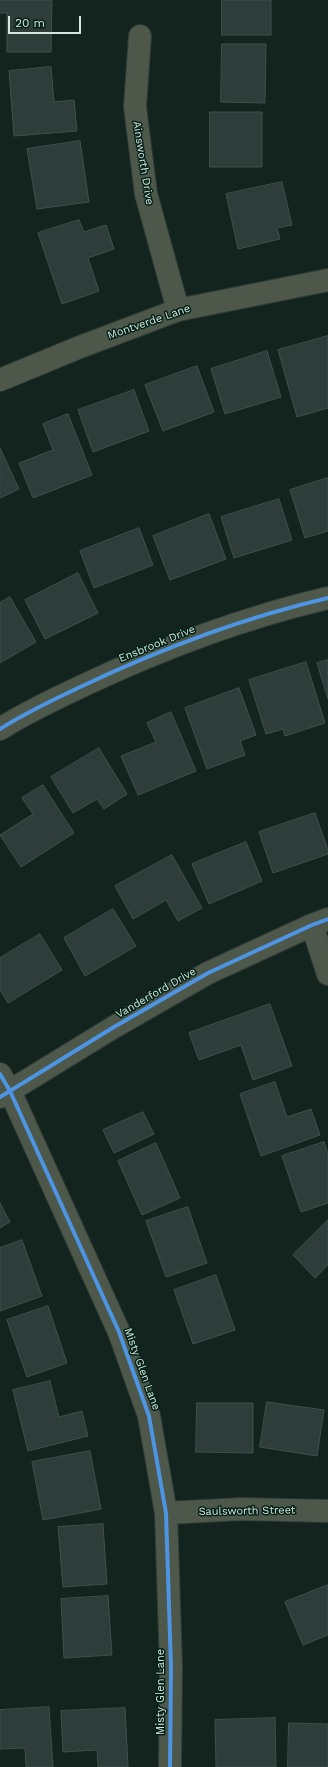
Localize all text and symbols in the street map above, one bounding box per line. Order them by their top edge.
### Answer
scale bar [10,8,83,34]
text: 20 m [15,16,45,30]
street label: Ainsworth Drive [130,120,156,206]
street label: Montverde Lane [106,302,192,342]
street label: Ensbrook Drive [117,623,197,665]
street label: Vanderford Drive [114,965,198,1021]
street label: Misty Glen Lane [121,1326,163,1412]
street label: Saulsworth Street [198,1504,296,1518]
street label: Misty Glen Lane [154,1649,168,1735]

